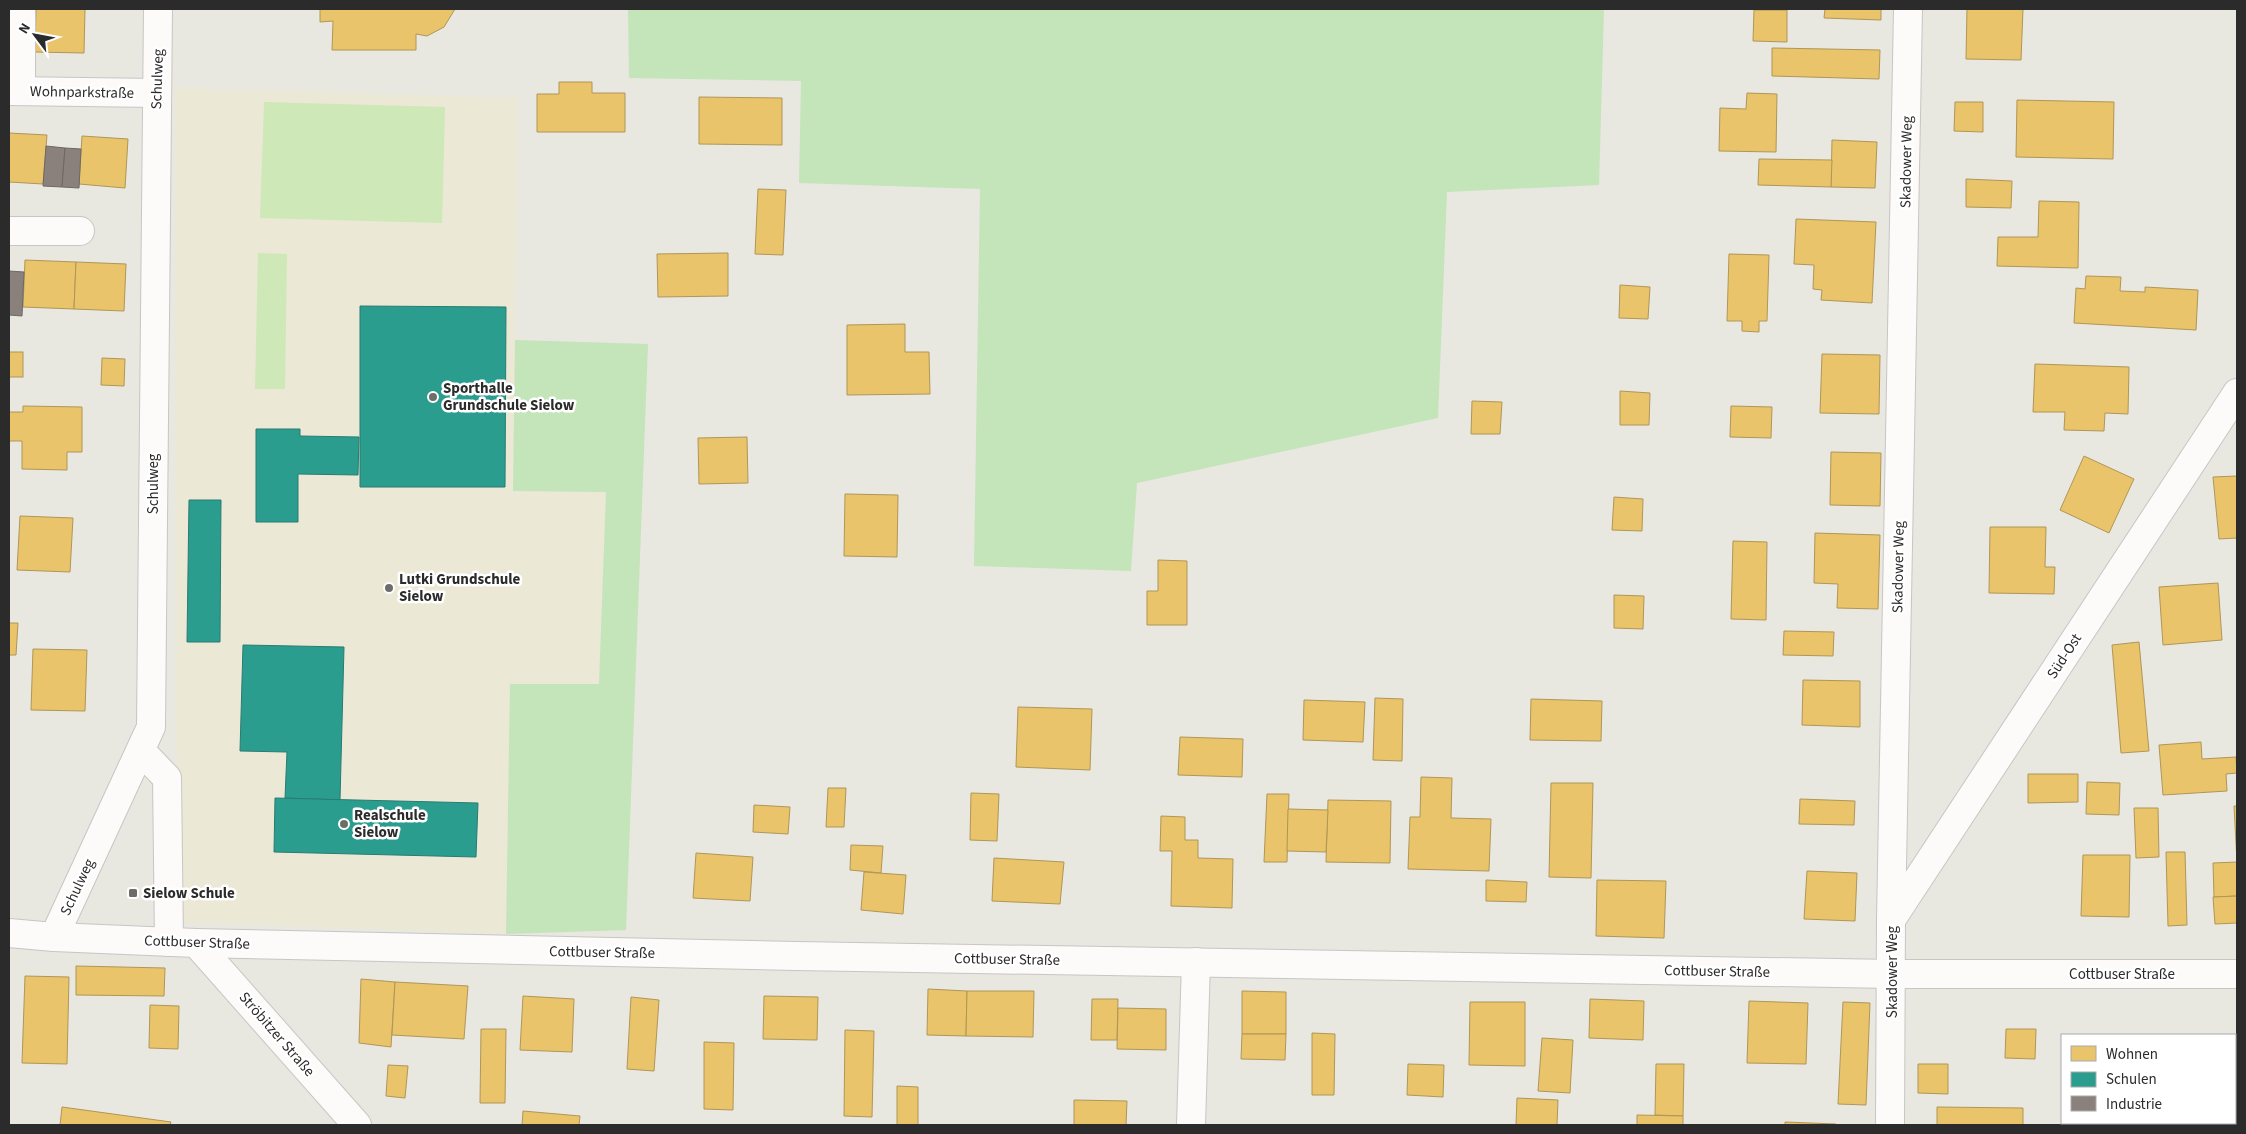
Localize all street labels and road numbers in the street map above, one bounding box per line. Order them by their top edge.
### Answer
street label: Schulweg [146,48,169,110]
street label: Wohnparkstraße [30,81,134,104]
street label: Skadower Weg [1895,115,1918,208]
street label: Schulweg [143,453,164,514]
street label: Skadower Weg [1887,520,1910,613]
street label: Süd-Ost [2042,630,2087,683]
street label: Schulweg [55,855,100,919]
street label: Skadower Weg [1882,925,1903,1018]
street label: Cottbuser Straße [144,930,250,955]
street label: Cottbuser Straße [549,941,655,964]
street label: Cottbuser Straße [954,948,1060,971]
street label: Cottbuser Straße [1664,960,1770,983]
street label: Cottbuser Straße [2069,964,2175,985]
street label: Ströbitzer Straße [234,987,319,1081]

